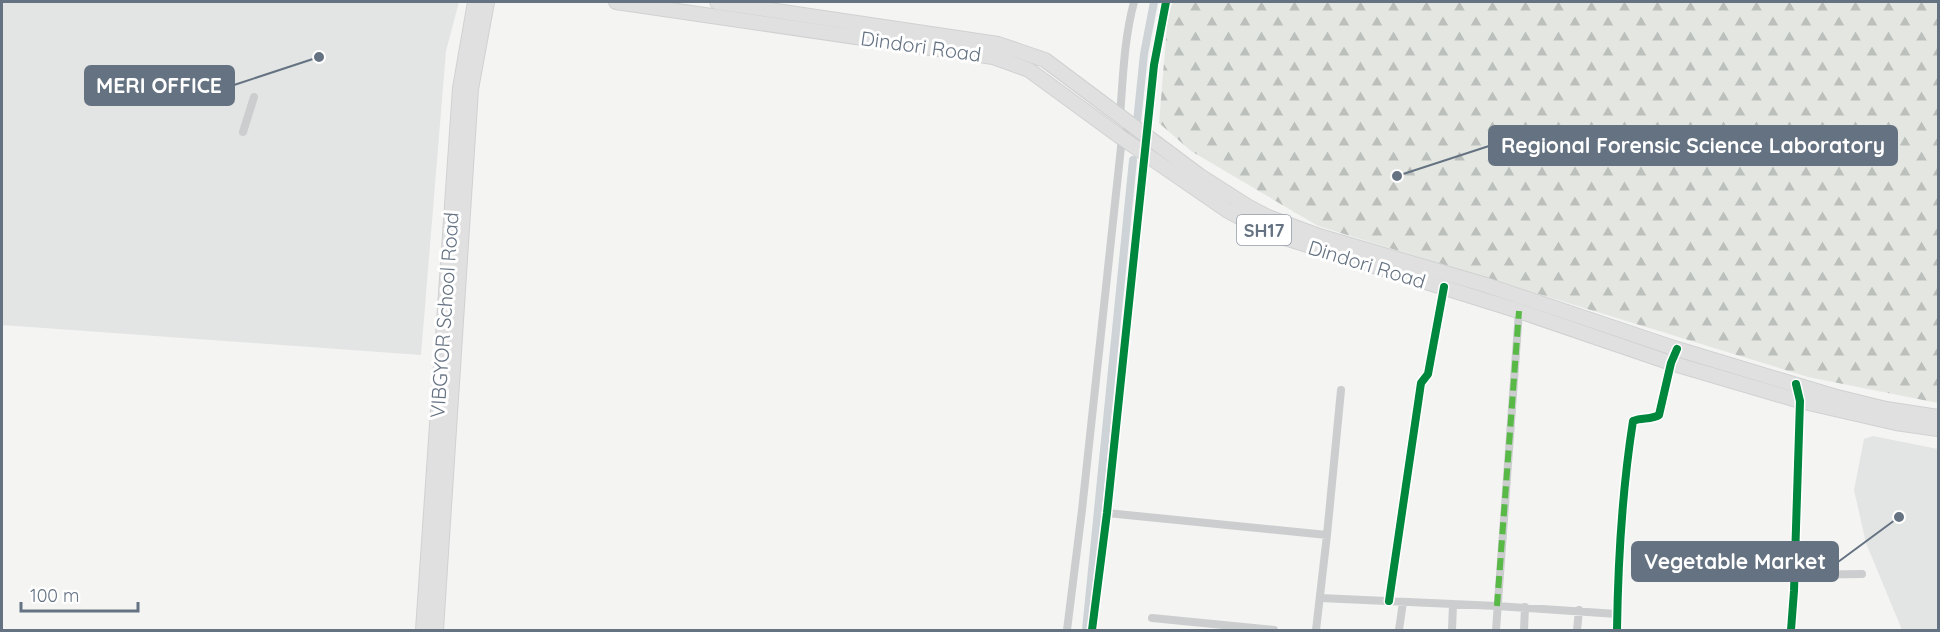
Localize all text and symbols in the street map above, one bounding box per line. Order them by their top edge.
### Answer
street label: Dindori Road [859,25,983,67]
callout: MERI OFFICE [85,66,234,105]
text: MERI OFFICE [96,72,222,98]
callout: Regional Forensic Science Laboratory [1489,126,1897,165]
text: Regional Forensic Science Laboratory [1501,132,1885,158]
street label: VIBGYOR School Road [424,211,464,419]
road number: SH17 [1237,215,1291,245]
street label: Dindori Road [1305,234,1429,294]
callout: Vegetable Market [1632,542,1838,581]
text: Vegetable Market [1644,548,1826,574]
scale bar [21,575,138,613]
text: 100 m [30,584,79,607]

